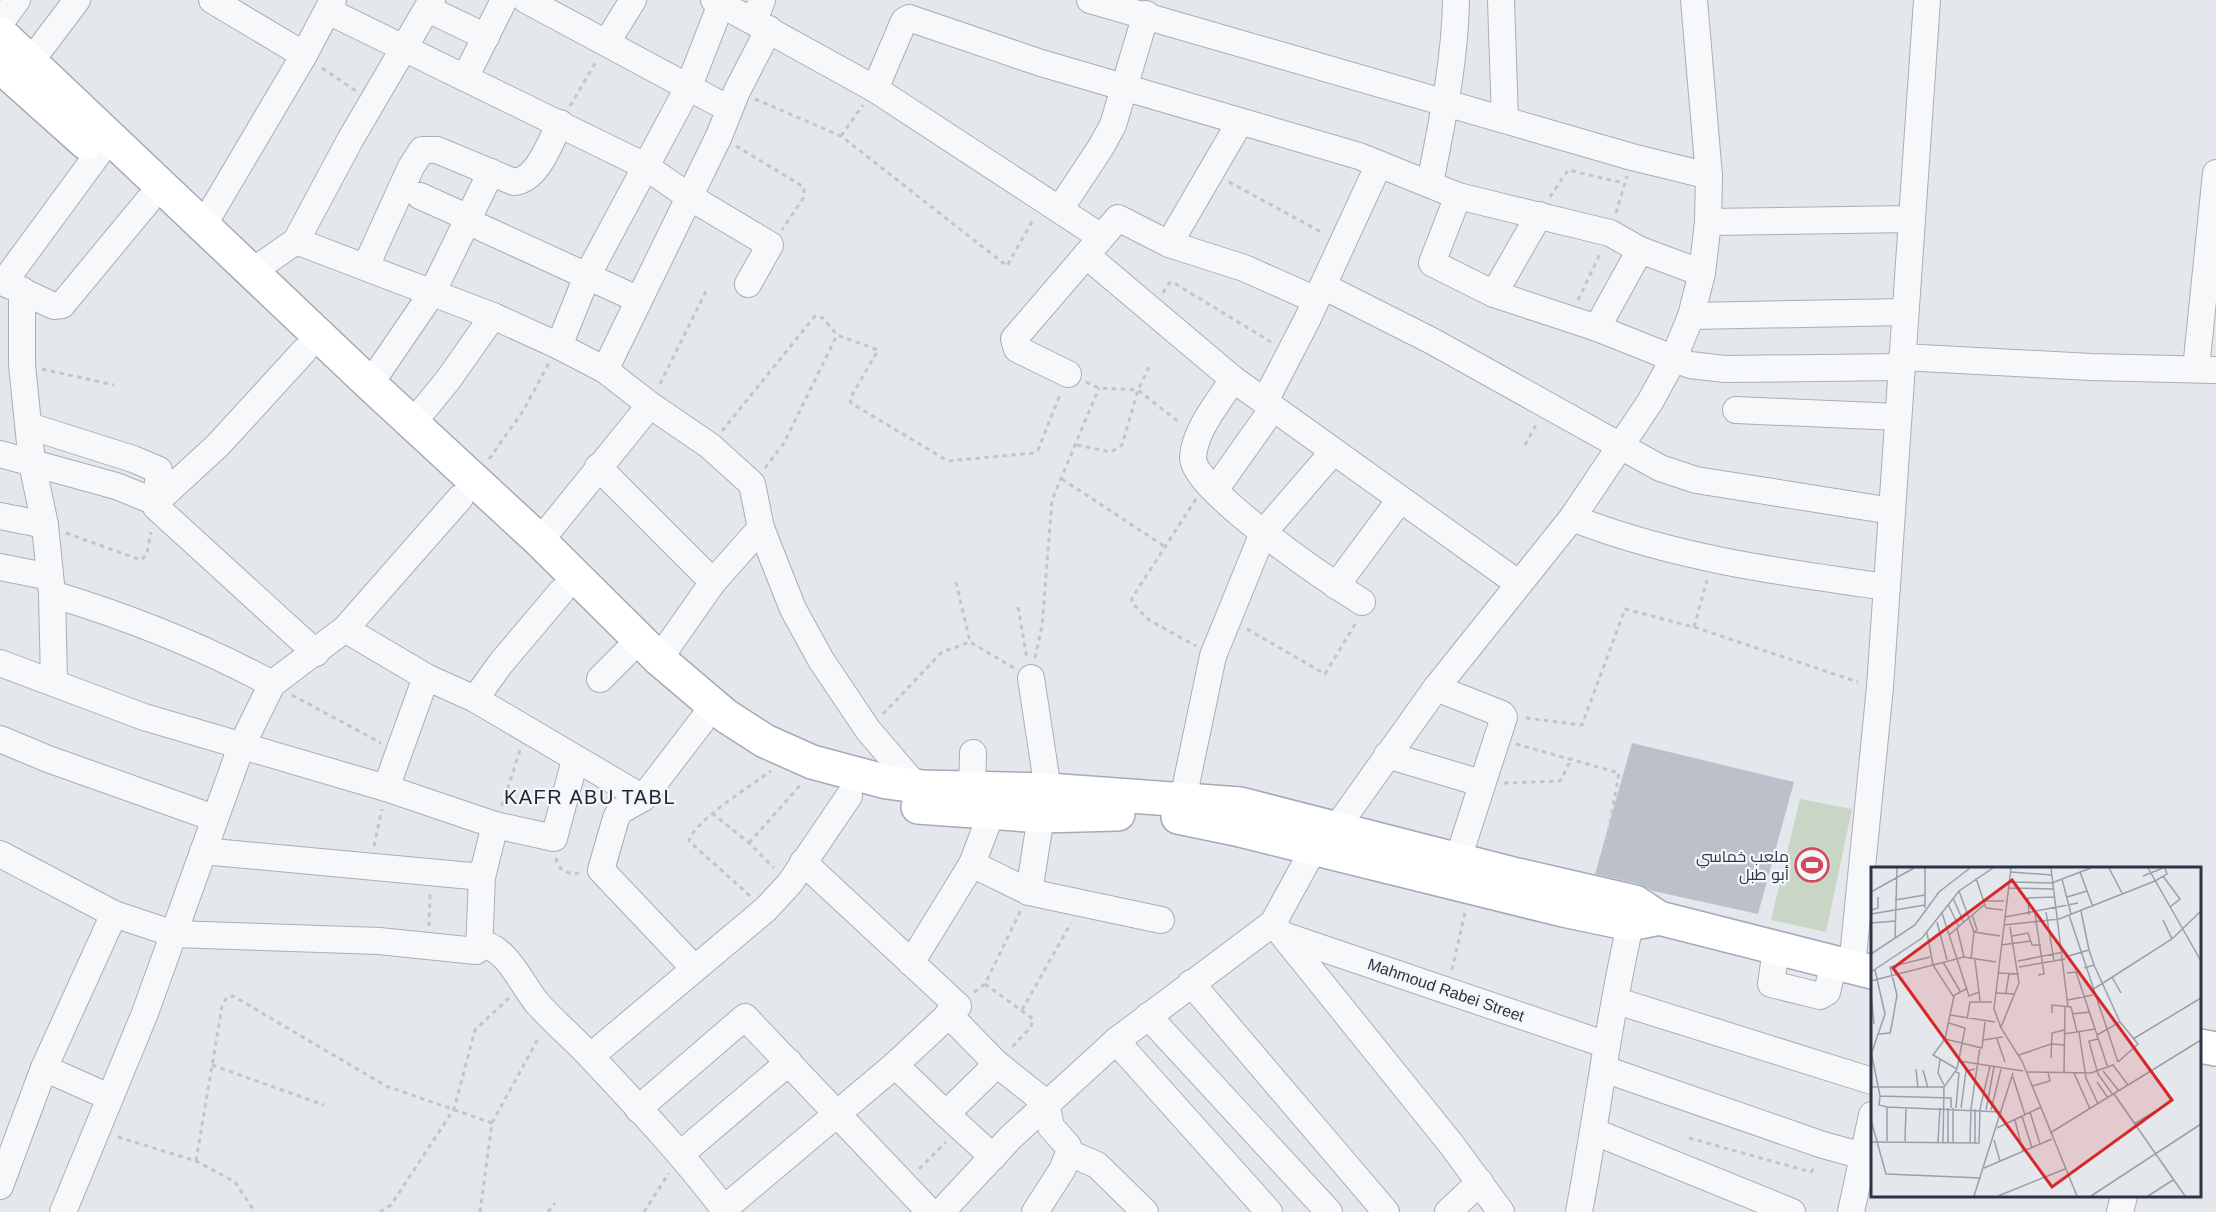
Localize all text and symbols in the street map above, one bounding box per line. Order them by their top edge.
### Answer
district label: KAFR ABU TABL [504,786,676,808]
sports icon: ملعب خماسي أبو طبل [1794,847,1830,883]
place label: ملعب خماسي أبو طبل [1696,848,1789,885]
inset map [1871,867,2201,1197]
street label: Mahmoud Rabei Street [1365,955,1527,1025]

